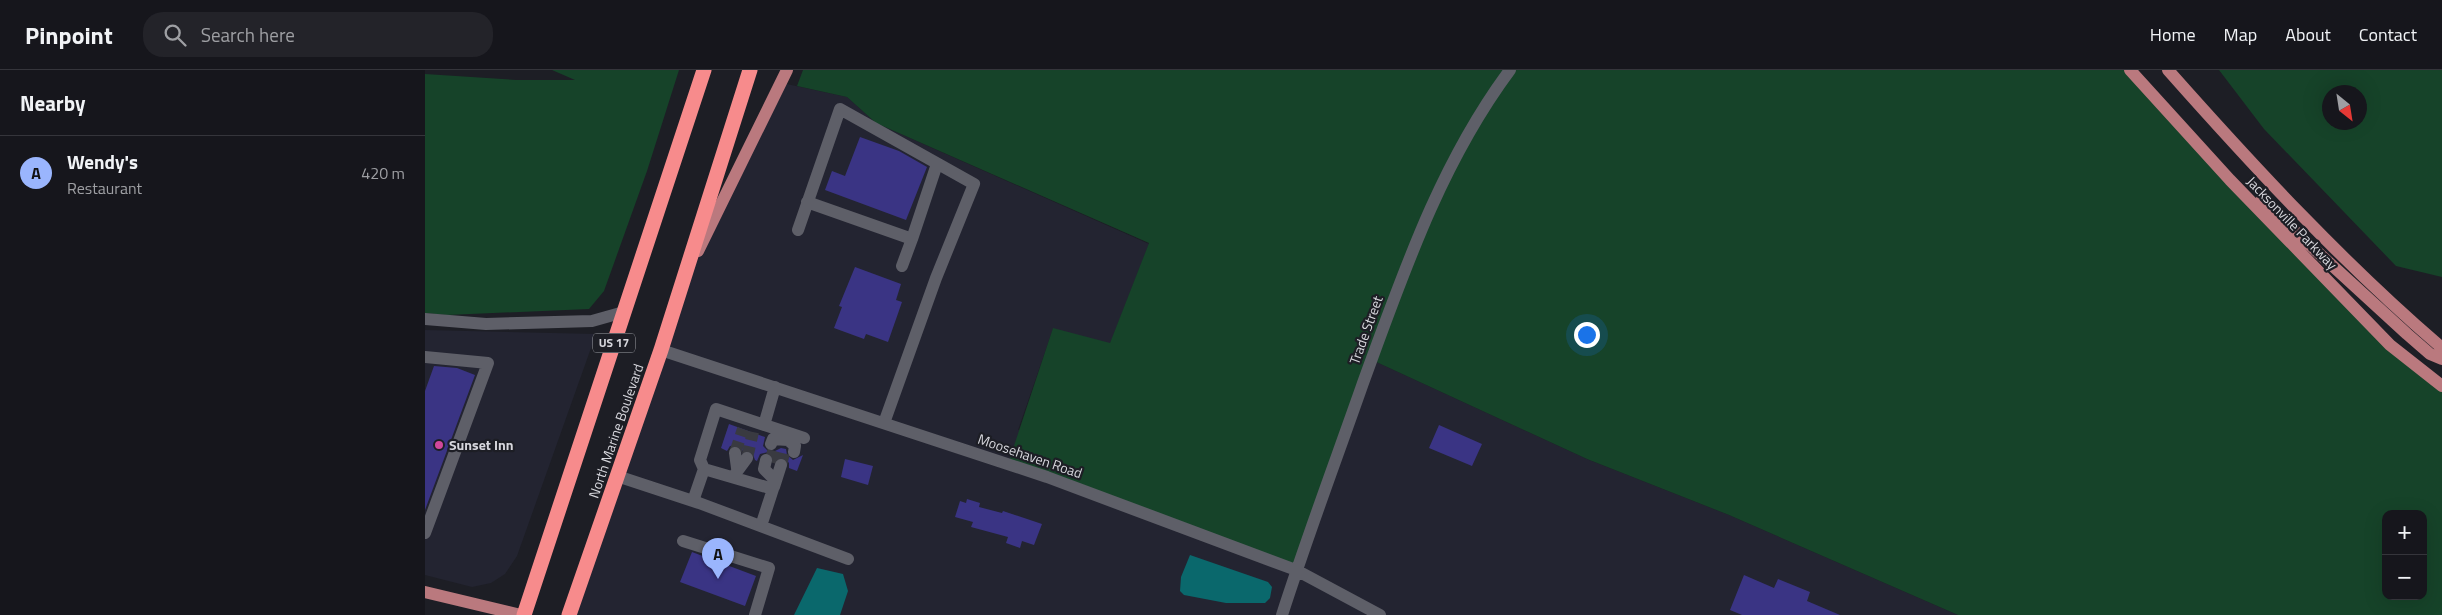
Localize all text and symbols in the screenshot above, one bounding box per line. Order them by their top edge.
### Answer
search box [143,12,493,57]
text: Pinpoint [25,17,113,53]
text: Search here [201,20,295,49]
icon: search [161,21,189,49]
text: Home [2150,21,2196,48]
text: Map [2224,21,2257,48]
text: About [2285,21,2331,48]
text: Contact [2359,21,2417,48]
north arrow [2322,85,2367,130]
text: Nearby [20,87,85,119]
text: Wendy's [67,147,138,176]
text: A [31,161,41,185]
text: 420 m [361,161,405,185]
street label: Jacksonville Parkway [2242,171,2343,274]
text: Restaurant [67,176,142,200]
street label: Trade Street [1343,292,1388,367]
your location [1574,322,1600,348]
road number: US 17 [593,334,635,352]
street label: North Marine Boulevard [583,361,648,501]
street label: Moosehaven Road [975,428,1085,483]
place label: Sunset Inn [449,434,514,455]
marker: Sunset Inn [433,439,445,451]
map controls [2382,510,2427,600]
button: + [2382,510,2427,555]
pin: A [702,538,734,579]
button: − [2382,555,2427,600]

